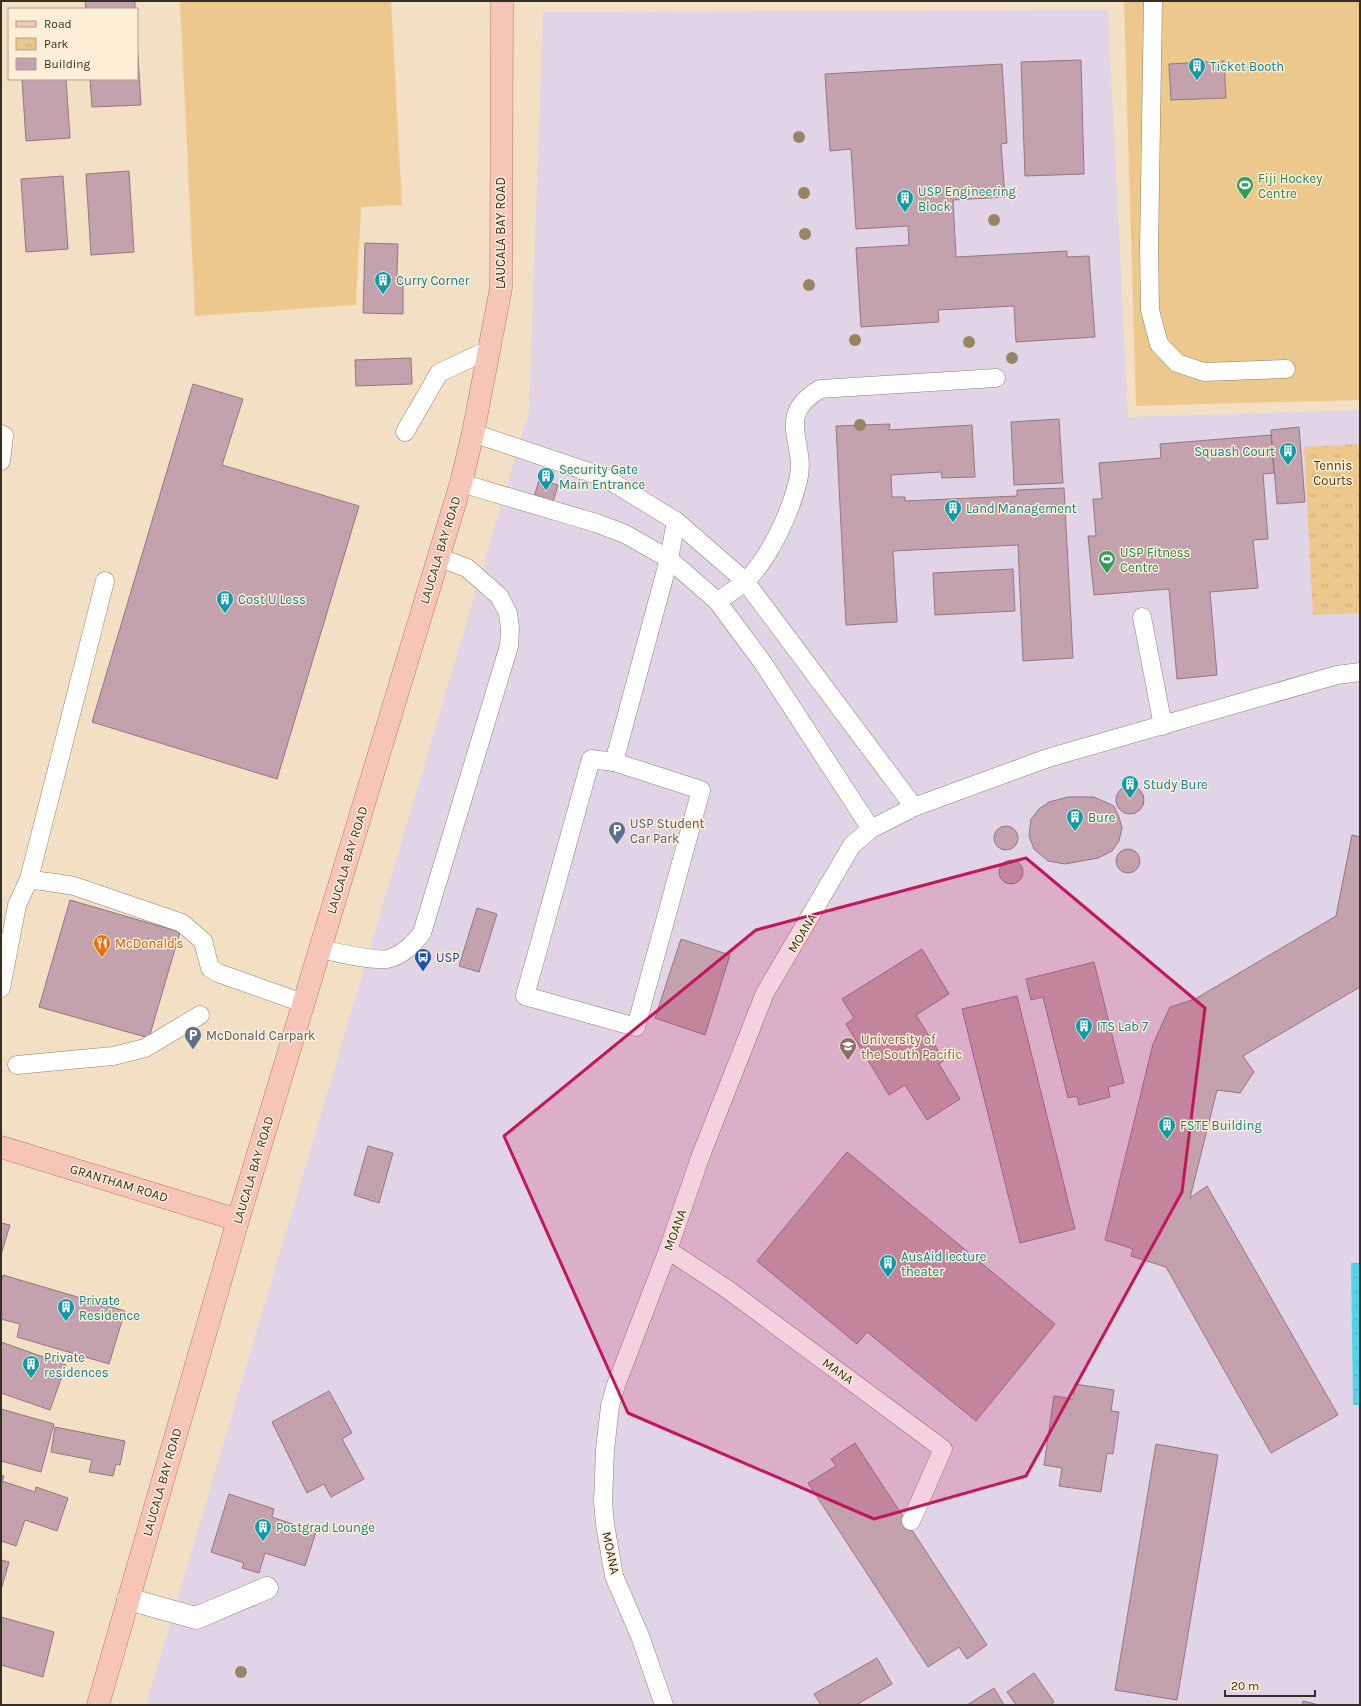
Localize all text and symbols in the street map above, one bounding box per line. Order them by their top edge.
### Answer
legend [8,8,138,80]
text: Road [44,17,72,31]
text: Park [44,37,69,51]
building icon: Ticket Booth [1187,56,1207,81]
text: Building [44,57,91,71]
place label: Ticket Booth [1210,59,1284,74]
place label: Fiji Hockey Centre [1258,171,1322,201]
sports icon: Fiji Hockey Centre [1235,175,1255,200]
street label: LAUCALA BAY ROAD [493,177,508,289]
place label: USP Engineering Block [918,184,1017,214]
building icon: USP Engineering Block [895,188,915,213]
building icon: Curry Corner [373,270,393,295]
place label: Curry Corner [396,273,470,288]
building icon: Squash Court [1278,441,1298,466]
place label: Squash Court [1194,444,1275,460]
park label: Tennis Courts [1313,458,1353,488]
place label: Security Gate Main Entrance [559,462,645,492]
building icon: Security Gate Main Entrance [536,466,556,491]
street label: LAUCALA BAY ROAD [416,494,464,606]
building icon: Land Management [943,498,963,523]
place label: Land Management [966,501,1077,516]
place label: USP Fitness Centre [1120,545,1191,575]
sports icon: USP Fitness Centre [1097,549,1117,574]
building icon: Cost U Less [215,589,235,614]
place label: Cost U Less [238,592,306,607]
building icon: Study Bure [1120,774,1140,799]
place label: Study Bure [1143,777,1208,792]
street label: LAUCALA BAY ROAD [323,804,371,916]
building icon: Bure [1065,807,1085,832]
place label: Bure [1088,810,1116,825]
place label: USP Student Car Park [630,816,704,846]
parking icon: USP Student Car Park [607,820,627,845]
street label: MOANA [784,910,820,955]
restaurant icon: McDonald's [92,933,112,958]
place label: McDonald's [115,936,184,951]
bus stop icon: USP [413,947,433,972]
place label: USP [436,950,460,965]
building icon: ITS Lab 7 [1074,1016,1094,1041]
place label: ITS Lab 7 [1097,1019,1148,1034]
parking icon: McDonald Carpark [183,1025,203,1050]
place label: McDonald Carpark [206,1028,315,1043]
place label: University of the South Pacific [861,1032,962,1062]
school or university icon: University of the South Pacific [838,1036,858,1061]
street label: LAUCALA BAY ROAD [229,1114,277,1226]
building icon: FSTE Building [1157,1115,1177,1140]
place label: FSTE Building [1180,1118,1262,1133]
street label: GRANTHAM ROAD [68,1161,170,1205]
street label: MOANA [661,1207,690,1253]
place label: AusAid lecture theater [901,1249,987,1279]
building icon: AusAid lecture theater [878,1253,898,1278]
place label: Private Residence [79,1293,140,1323]
building icon: Private Residence [56,1297,76,1322]
place label: Private residences [44,1350,109,1380]
building icon: Private residences [21,1354,41,1379]
street label: MANA [819,1355,857,1388]
street label: LAUCALA BAY ROAD [139,1426,185,1538]
building icon: Postgrad Lounge [253,1517,273,1542]
place label: Postgrad Lounge [276,1520,375,1535]
street label: MOANA [599,1530,623,1576]
scale bar [1225,1672,1315,1698]
text: 20 m [1231,1679,1259,1693]

